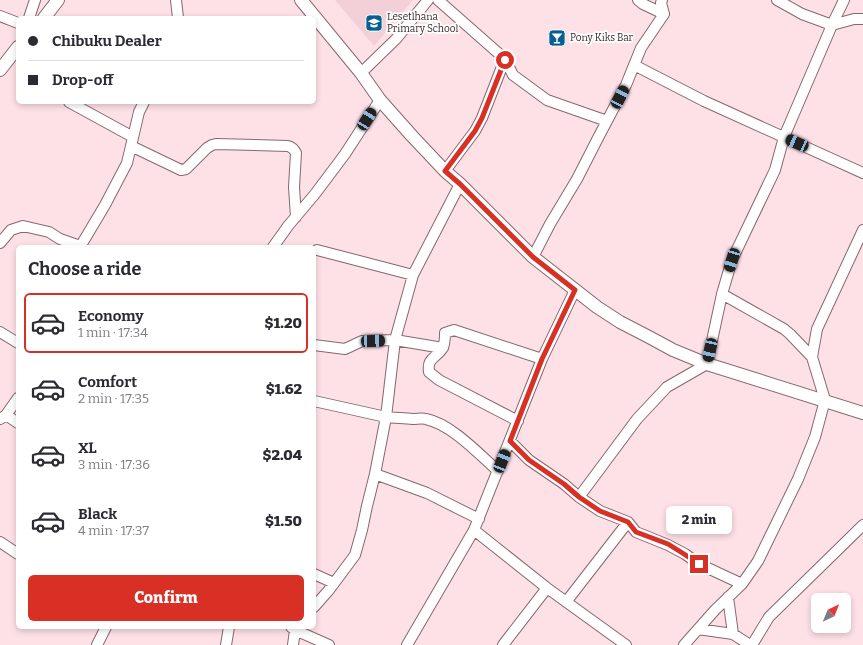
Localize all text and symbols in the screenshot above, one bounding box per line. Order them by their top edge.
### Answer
place label: Lesetlhana Primary School [387,11,459,35]
school or university icon: Lesetlhana Primary School [364,13,384,33]
bar icon: Pony Kiks Bar [547,28,567,48]
text: Chibuku Dealer [52,32,162,50]
place label: Pony Kiks Bar [570,32,634,44]
route start [496,51,514,69]
text: Drop-off [52,71,113,89]
car [609,84,631,110]
car [356,106,378,132]
car [784,133,810,153]
car [723,247,741,273]
text: Choose a ride [28,258,141,280]
icon: car [30,305,66,341]
text: Economy [78,307,144,325]
text: $1.20 [265,314,302,332]
text: 1 min · 17:34 [78,325,148,340]
car [361,335,385,347]
car [702,337,718,363]
icon: car [30,371,66,407]
text: Comfort [78,373,137,391]
text: $1.62 [266,380,302,398]
text: 2 min · 17:35 [78,391,149,406]
icon: car [30,437,66,473]
text: XL [78,439,97,457]
text: $2.04 [263,446,302,464]
car [492,448,512,474]
text: 3 min · 17:36 [78,457,150,472]
icon: car [30,503,66,539]
text: Black [78,505,117,523]
callout: 2 min [666,506,732,534]
text: $1.50 [265,512,302,530]
text: 2 min [682,512,716,527]
text: 4 min · 17:37 [78,523,149,538]
route end [690,555,708,573]
button: Confirm [28,575,304,621]
north arrow [811,593,851,633]
map controls [811,593,851,633]

